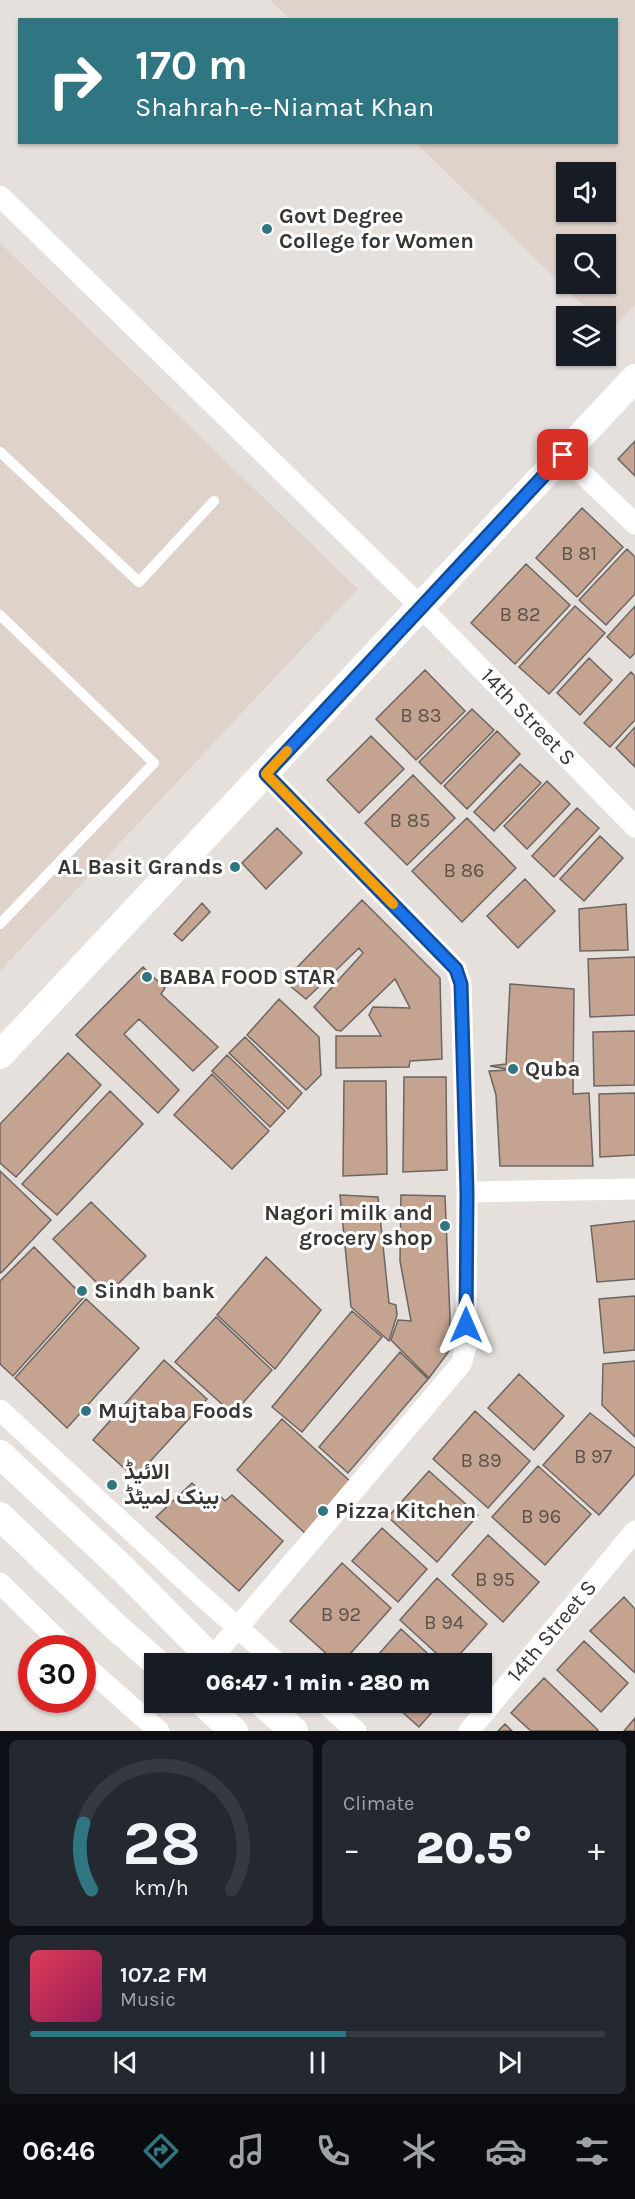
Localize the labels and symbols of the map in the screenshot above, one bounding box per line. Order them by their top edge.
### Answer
place label: Govt Degree College for Women [279,203,474,254]
marker: Govt Degree College for Women [260,222,274,236]
pin [537,429,588,480]
house number: B 81 [561,542,597,565]
house number: B 82 [499,603,541,626]
street label: 14th Street S [475,663,581,771]
house number: B 83 [400,704,442,727]
house number: B 85 [390,809,430,832]
place label: AL Basit Grands [57,854,223,880]
house number: B 86 [444,859,484,882]
marker: AL Basit Grands [228,860,242,874]
place label: BABA FOOD STAR [159,964,336,990]
marker: BABA FOOD STAR [140,970,154,984]
place label: Quba [525,1056,580,1082]
marker: Quba [506,1062,520,1076]
place label: Nagori milk and grocery shop [264,1200,433,1251]
marker: Nagori milk and grocery shop [438,1219,452,1233]
place label: Sindh bank [94,1278,215,1304]
marker: Sindh bank [75,1284,89,1298]
position arrow [434,1293,498,1357]
place label: Mujtaba Foods [98,1398,253,1424]
marker: Mujtaba Foods [79,1404,93,1418]
house number: B 97 [574,1445,613,1468]
house number: B 89 [460,1449,502,1472]
place label: الائیڈ بینک لمیٹڈ [124,1459,219,1510]
marker: الائیڈ بینک لمیٹڈ [105,1478,119,1492]
place label: Pizza Kitchen [335,1498,476,1524]
marker: Pizza Kitchen [316,1504,330,1518]
house number: B 96 [521,1505,561,1528]
house number: B 95 [475,1568,515,1591]
street label: 14th Street S [502,1575,602,1687]
house number: B 92 [321,1603,361,1626]
house number: B 94 [424,1611,464,1634]
speed limit sign: 30 [18,1635,96,1713]

